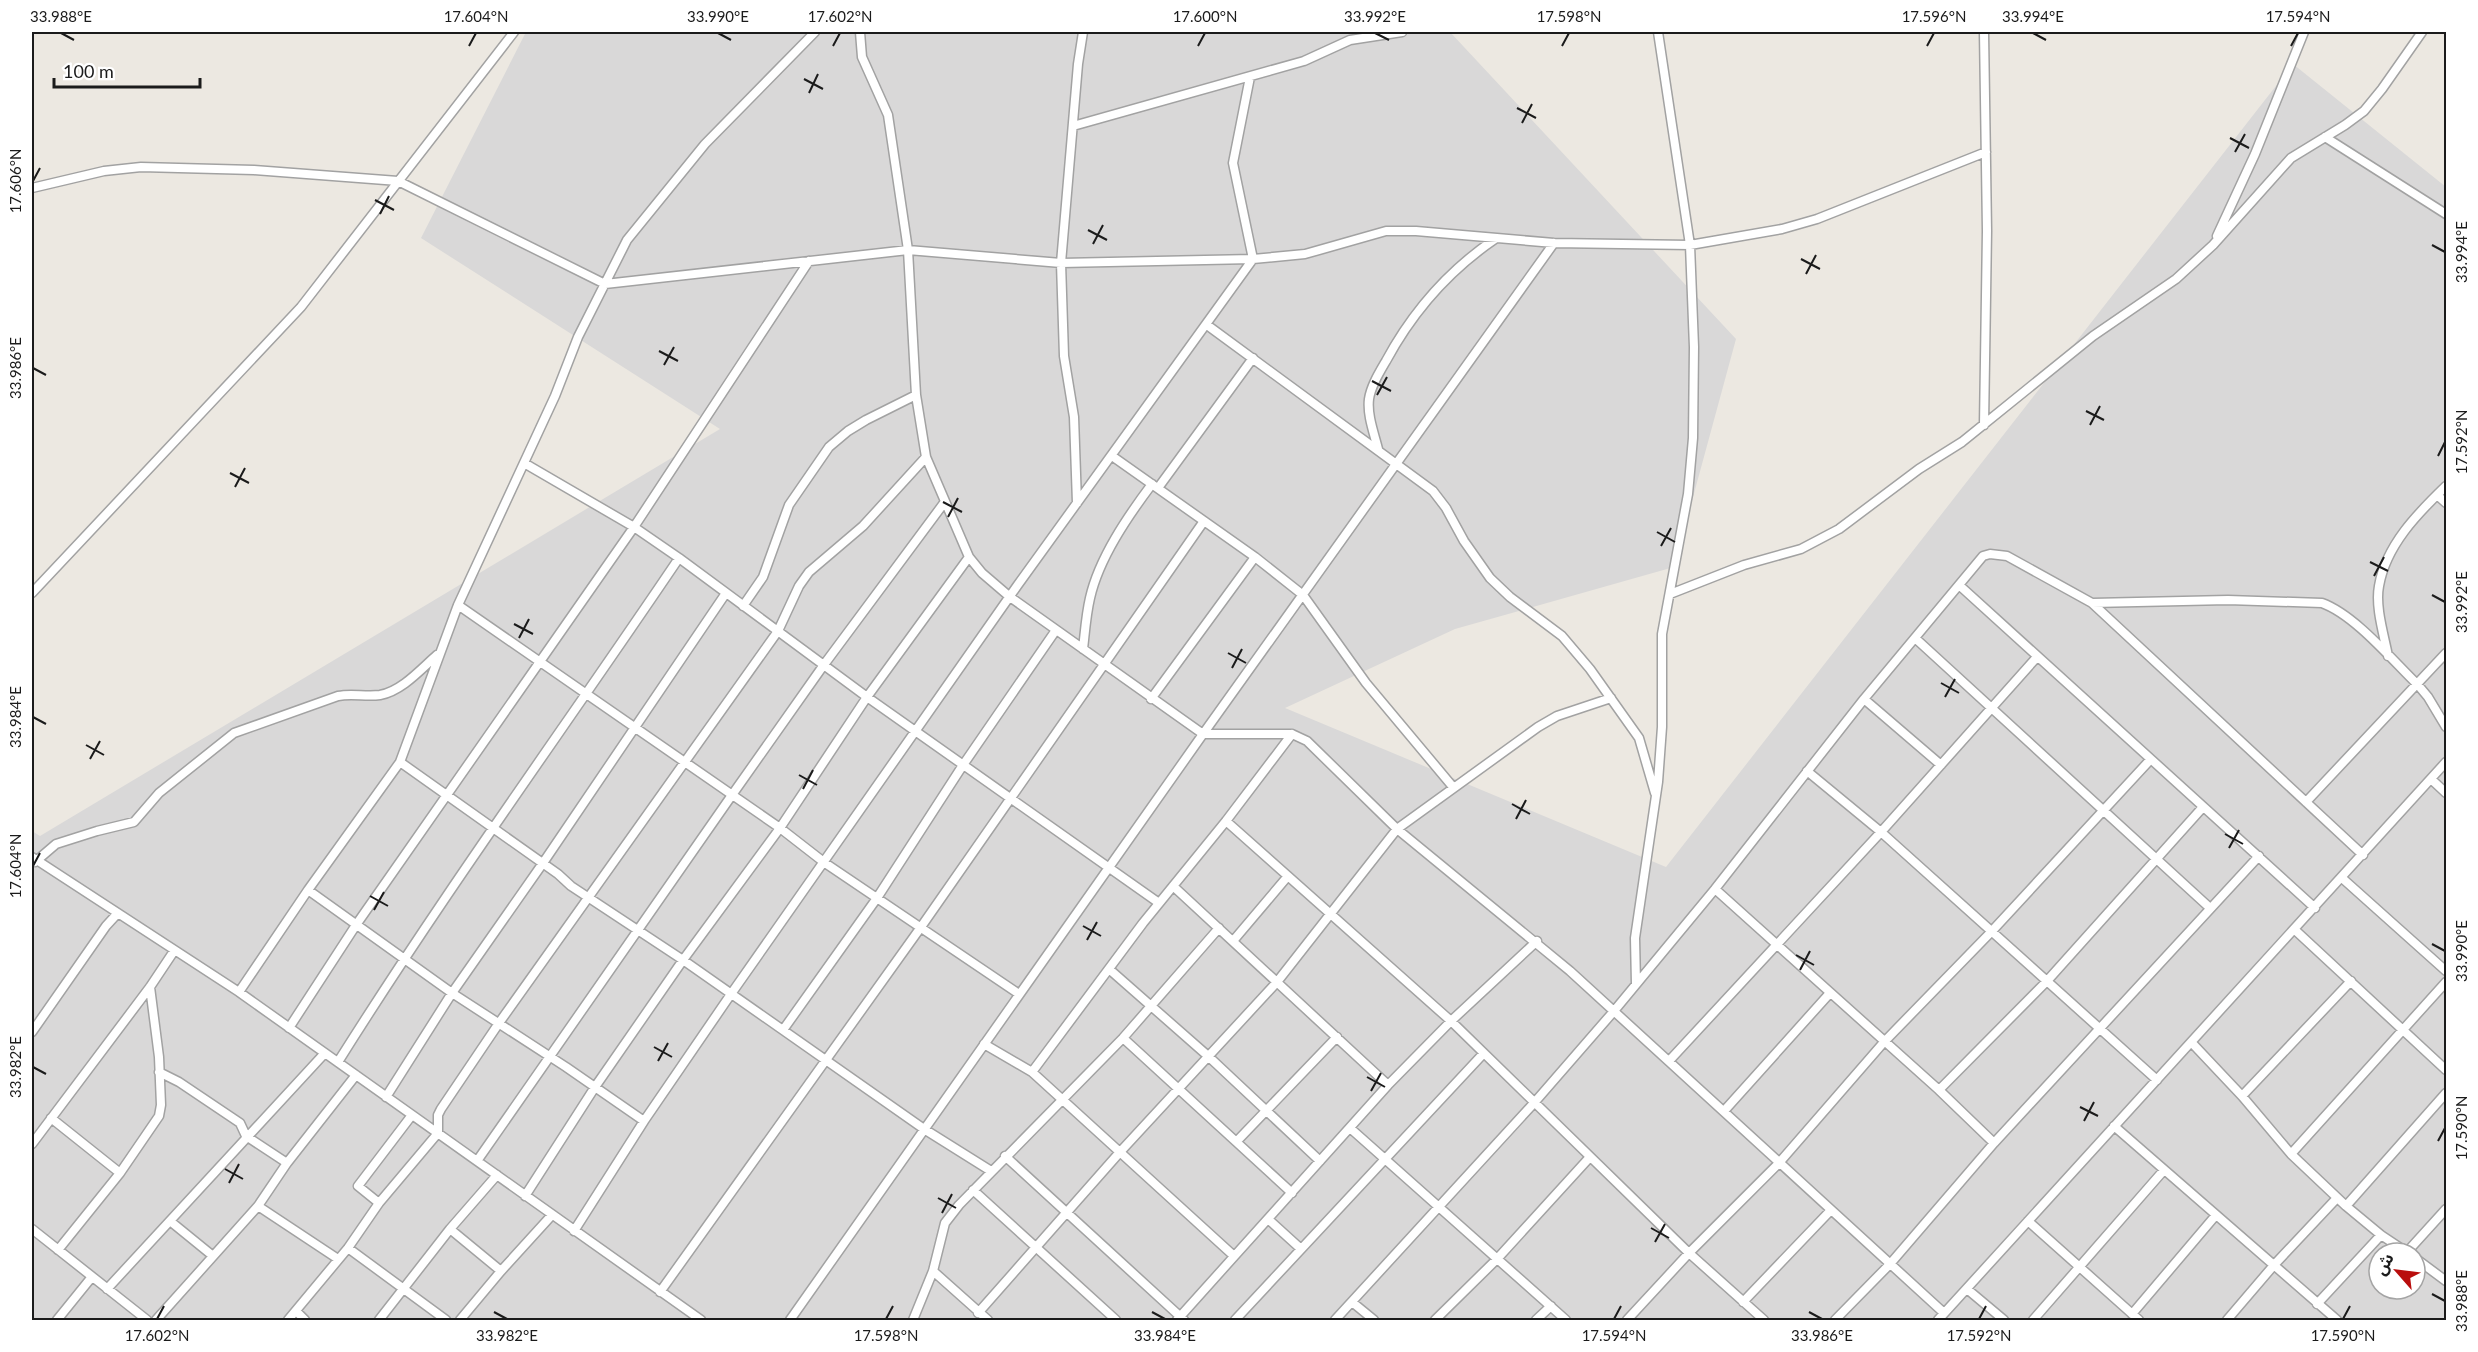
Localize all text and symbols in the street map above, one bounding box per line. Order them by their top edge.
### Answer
text: 33.988°E [30,7,92,25]
text: 17.604°N [444,7,508,25]
text: 33.990°E [687,7,749,25]
text: 17.602°N [808,7,872,25]
text: 17.600°N [1173,7,1237,25]
text: 33.992°E [1344,7,1406,25]
text: 17.598°N [1537,7,1601,25]
text: 17.596°N [1902,7,1966,25]
text: 33.994°E [2002,7,2064,25]
text: 17.594°N [2266,7,2330,25]
scale bar [54,51,200,89]
text: 100 m [63,60,114,82]
text: 17.606°N [6,149,24,213]
text: 33.994°E [2452,221,2470,283]
text: 33.986°E [6,337,24,399]
text: 17.592°N [2452,410,2470,474]
text: 33.992°E [2452,571,2470,633]
text: 33.984°E [6,686,24,748]
text: 17.604°N [6,834,24,898]
text: 33.990°E [2452,920,2470,982]
text: 33.982°E [6,1036,24,1098]
text: 17.590°N [2452,1096,2470,1160]
north arrow [2367,1241,2427,1301]
text: ش [2370,1250,2398,1278]
text: 33.988°E [2452,1270,2470,1332]
text: 17.602°N [125,1326,189,1344]
text: 33.982°E [476,1326,538,1344]
text: 17.598°N [854,1326,918,1344]
text: 33.984°E [1134,1326,1196,1344]
text: 17.594°N [1582,1326,1646,1344]
text: 33.986°E [1791,1326,1853,1344]
text: 17.592°N [1947,1326,2011,1344]
text: 17.590°N [2311,1326,2375,1344]

